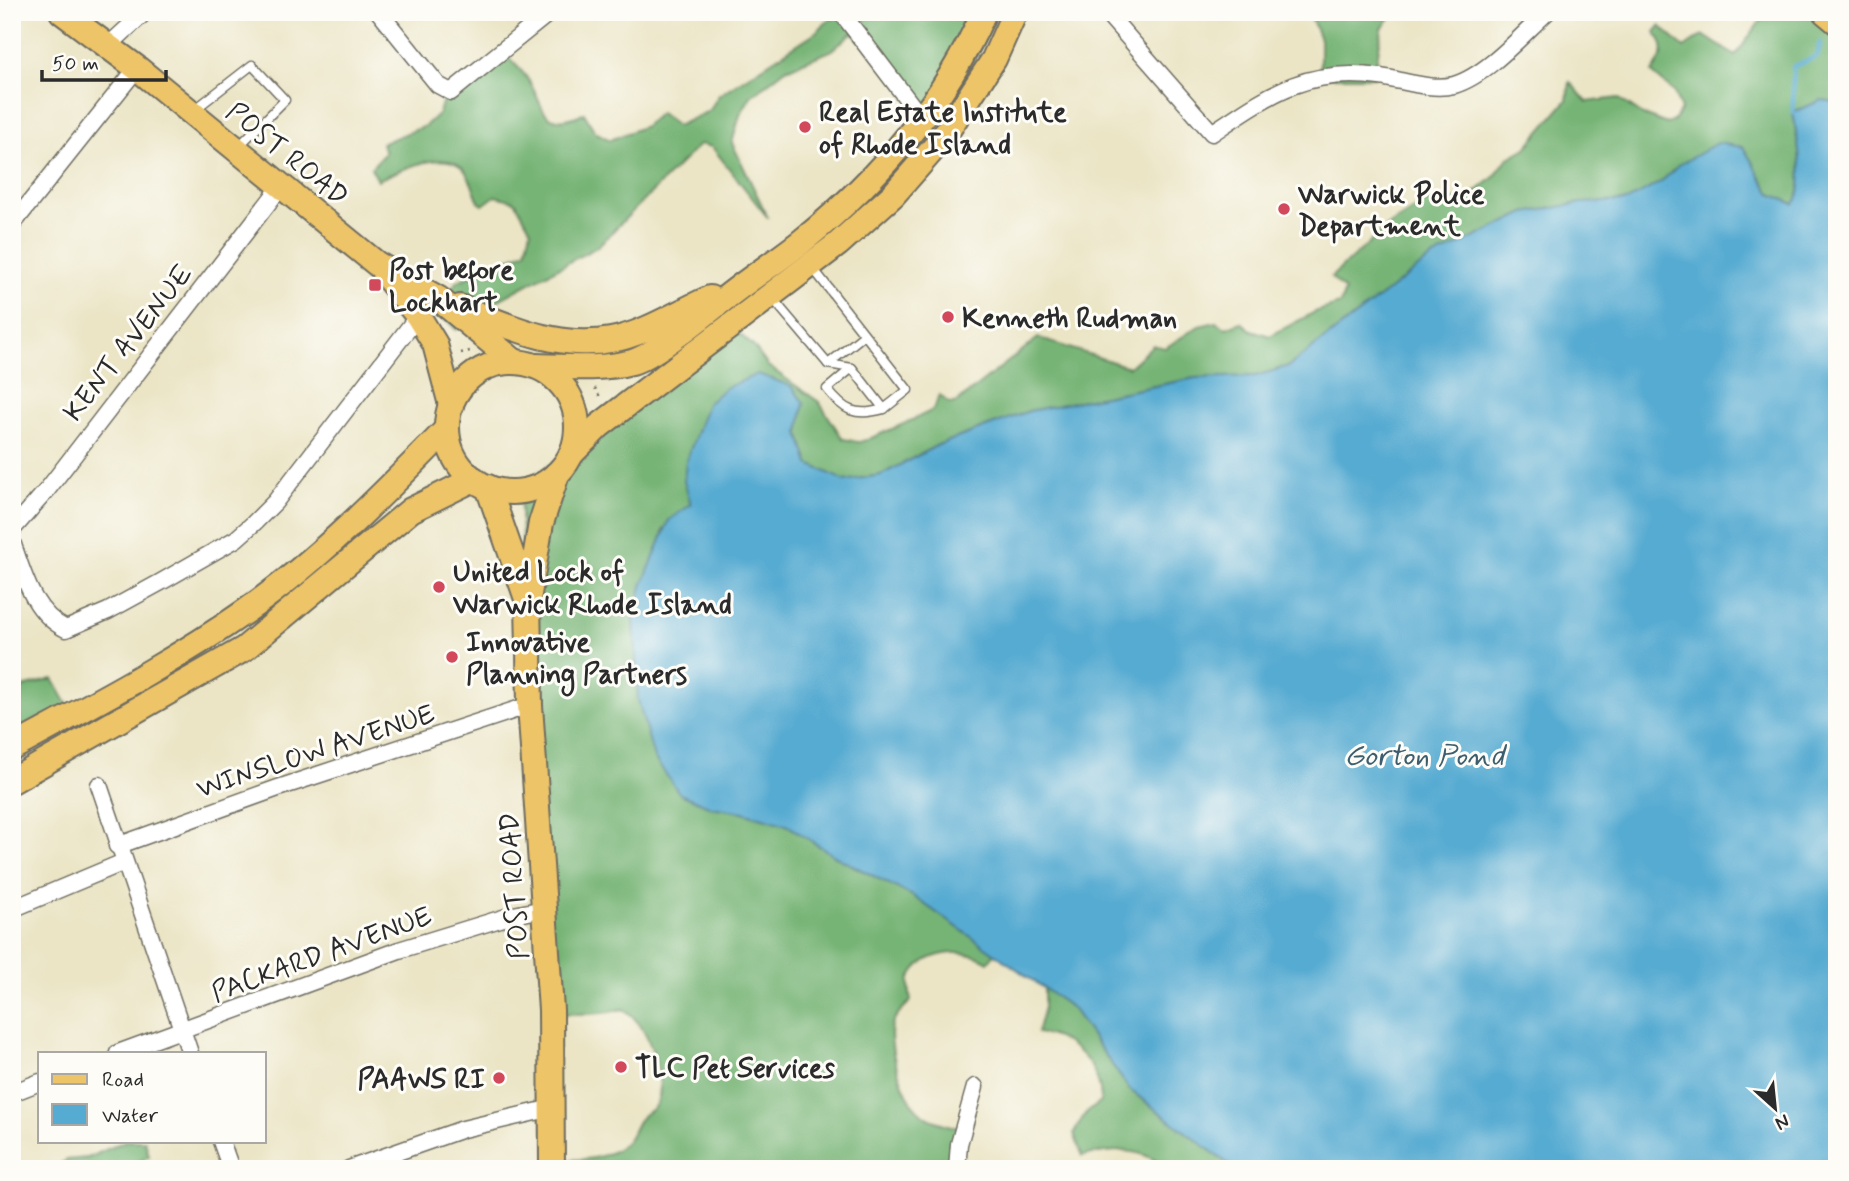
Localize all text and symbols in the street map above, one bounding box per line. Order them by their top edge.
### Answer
scale bar [42,38,166,82]
text: 50 m [52,50,99,78]
street label: POST ROAD [218,94,355,216]
place label: Real Estate Institute of Rhode Island [819,95,1067,164]
marker: Real Estate Institute of Rhode Island [797,119,813,135]
place label: Warwick Police Department [1298,177,1485,246]
marker: Warwick Police Department [1276,201,1292,217]
place label: Post before Lockhart [389,253,514,322]
street label: KENT AVENUE [56,257,202,430]
marker: Post before Lockhart [367,277,383,293]
place label: Kenneth Rudman [962,301,1177,338]
marker: Kenneth Rudman [940,309,956,325]
place label: United Lock of Warwick Rhode Island [453,555,732,624]
marker: United Lock of Warwick Rhode Island [431,579,447,595]
place label: Innovative Planning Partners [466,625,687,697]
marker: Innovative Planning Partners [444,649,460,665]
street label: WINSLOW AVENUE [192,696,440,808]
water label: Gorton Pond [1344,737,1507,776]
street label: POST ROAD [492,811,539,960]
street label: PACKARD AVENUE [207,898,437,1012]
place label: TLC Pet Services [635,1051,835,1088]
legend [38,1052,266,1142]
marker: TLC Pet Services [613,1059,629,1075]
place label: PAAWS RI [357,1062,485,1099]
text: Road [102,1066,144,1094]
marker: PAAWS RI [491,1070,507,1086]
north arrow [1741,1072,1811,1142]
text: Water [102,1102,158,1130]
text: N [1771,1108,1793,1136]

